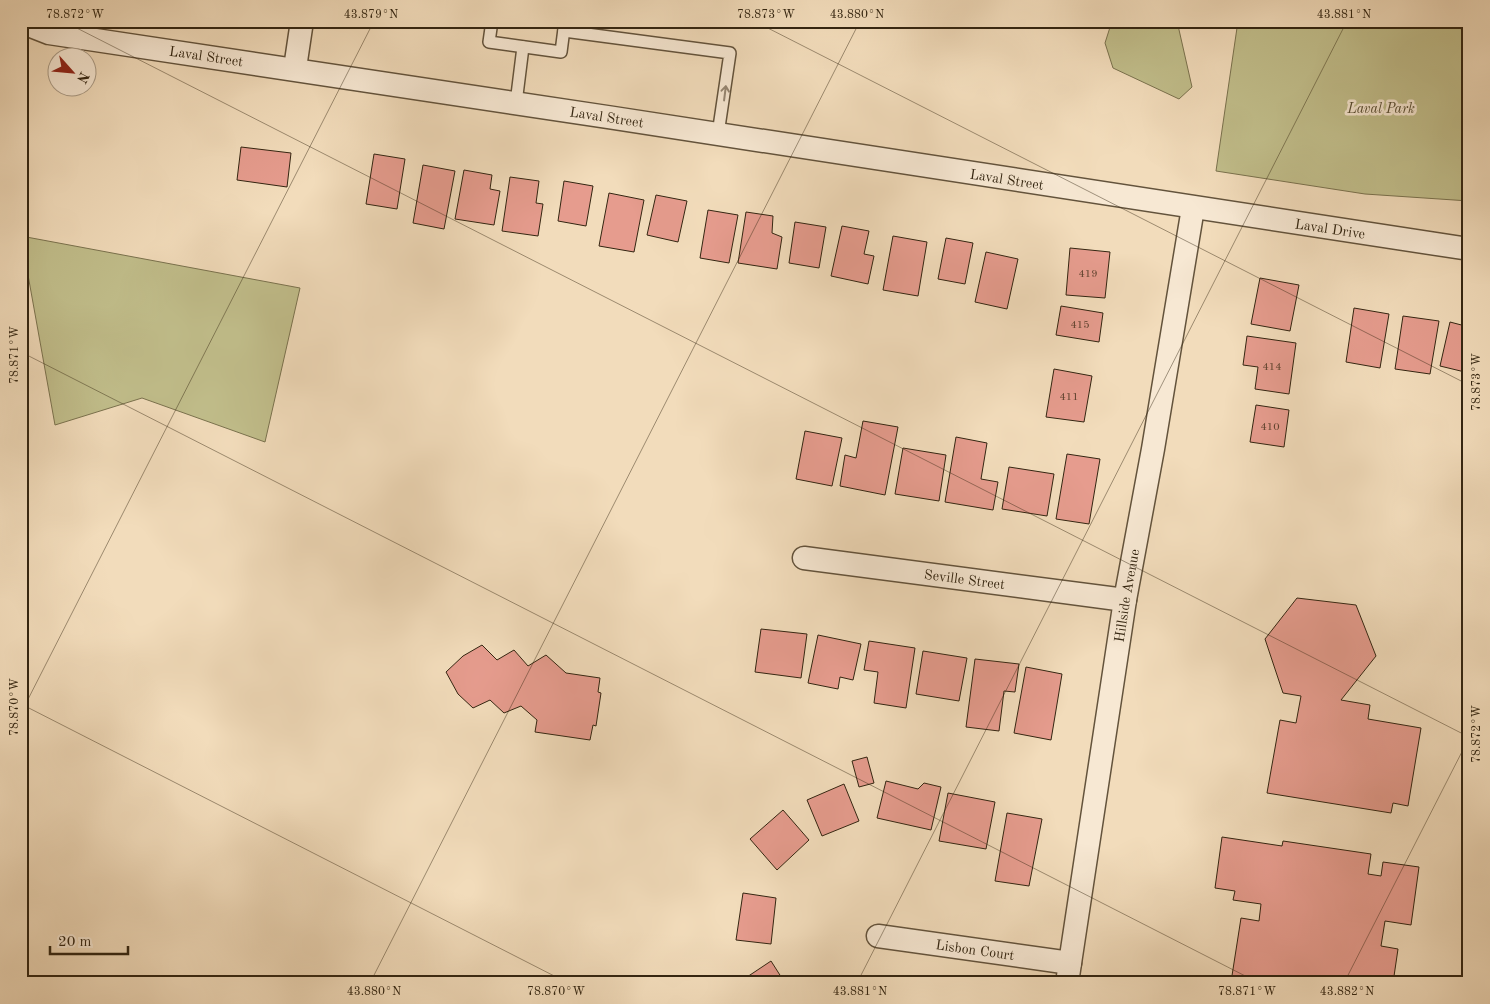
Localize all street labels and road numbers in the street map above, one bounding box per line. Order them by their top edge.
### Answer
street label: Laval Street [168,45,244,69]
street label: Laval Street [569,105,645,131]
street label: Laval Street [969,168,1045,193]
street label: Laval Drive [1294,217,1366,242]
street label: Hillside Avenue [1113,548,1142,643]
street label: Seville Street [923,568,1006,592]
street label: Lisbon Court [935,938,1015,963]

